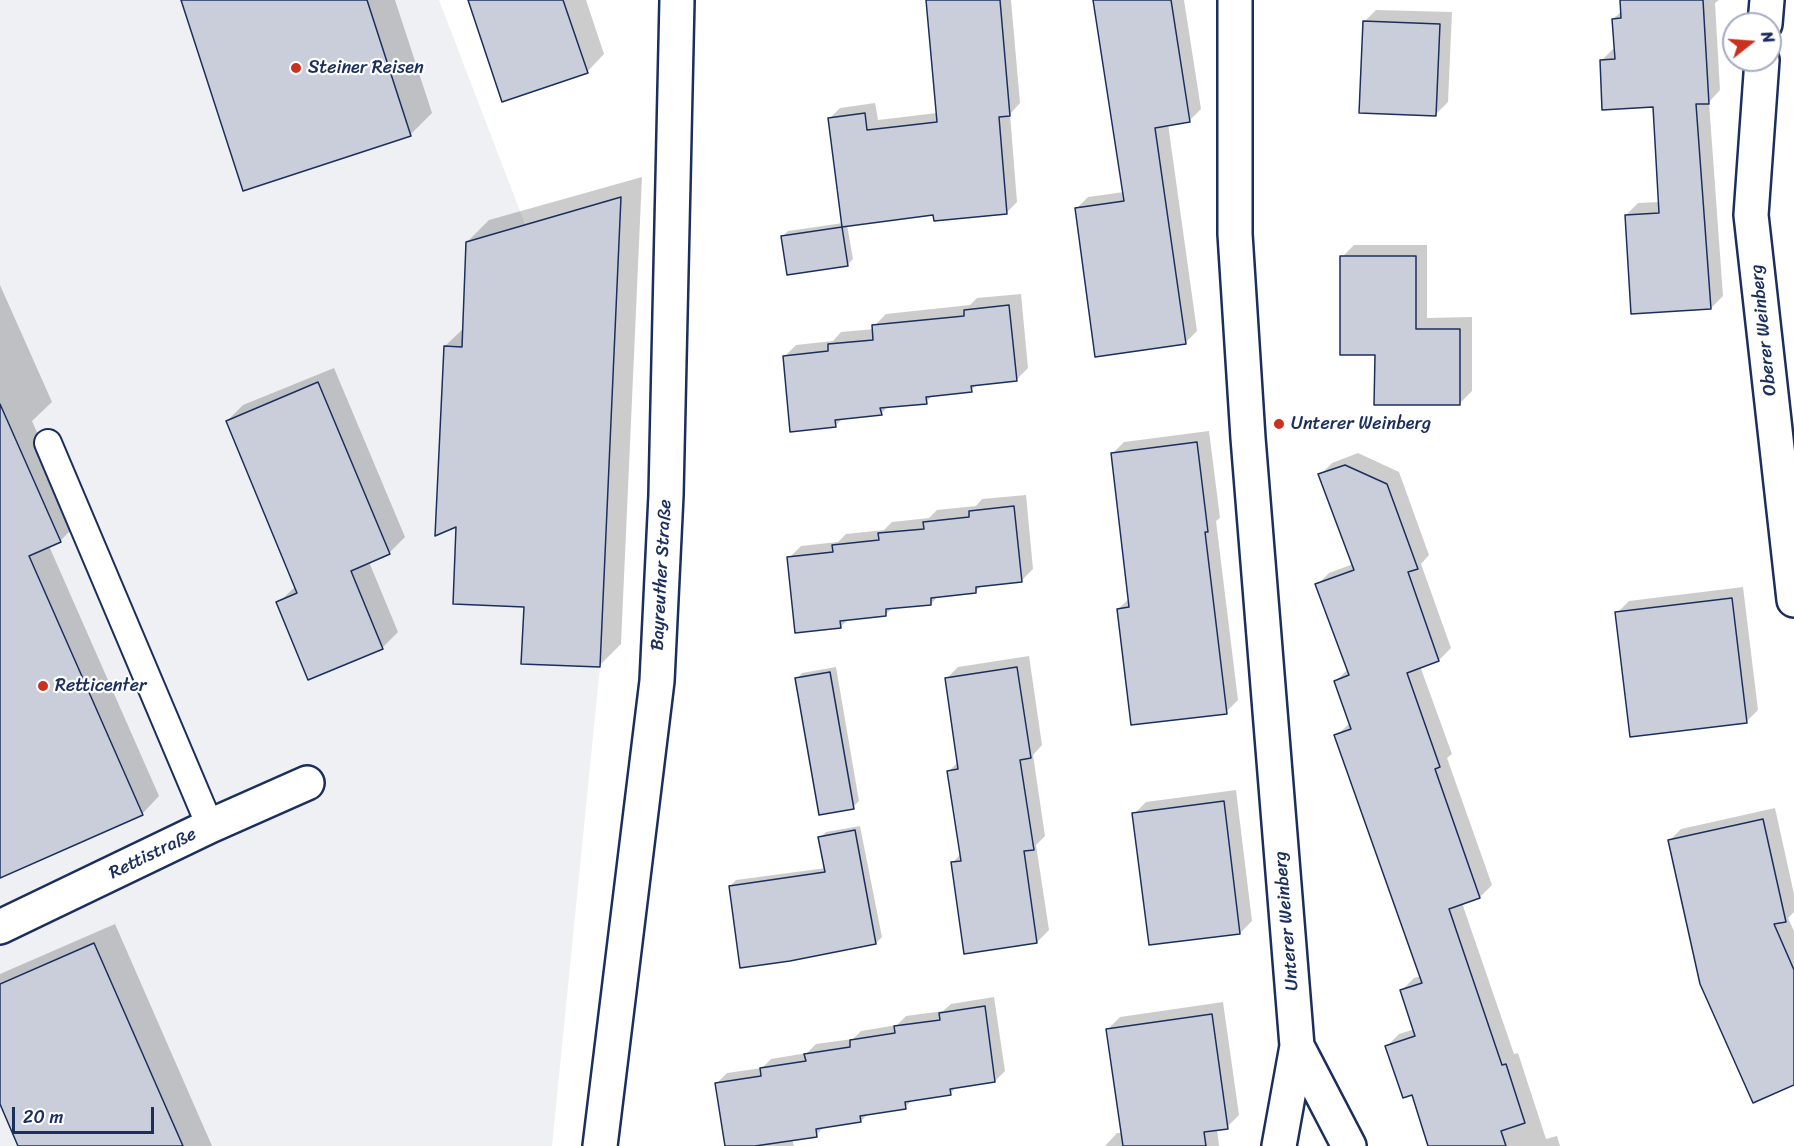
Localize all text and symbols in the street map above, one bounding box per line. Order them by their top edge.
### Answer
north arrow [1722,12,1782,72]
text: N [1752,28,1783,47]
place label: Steiner Reisen [308,57,424,79]
marker: Steiner Reisen [289,61,303,75]
street label: Oberer Weinberg [1746,263,1782,397]
place label: Unterer Weinberg [1291,413,1431,435]
marker: Unterer Weinberg [1272,417,1286,431]
street label: Bayreuther Straße [647,499,677,651]
place label: Retticenter [55,675,146,697]
marker: Retticenter [36,679,50,693]
street label: Rettistraße [106,824,200,884]
street label: Unterer Weinberg [1270,850,1304,992]
scale bar [15,1095,158,1133]
text: 20 m [23,1101,63,1133]

